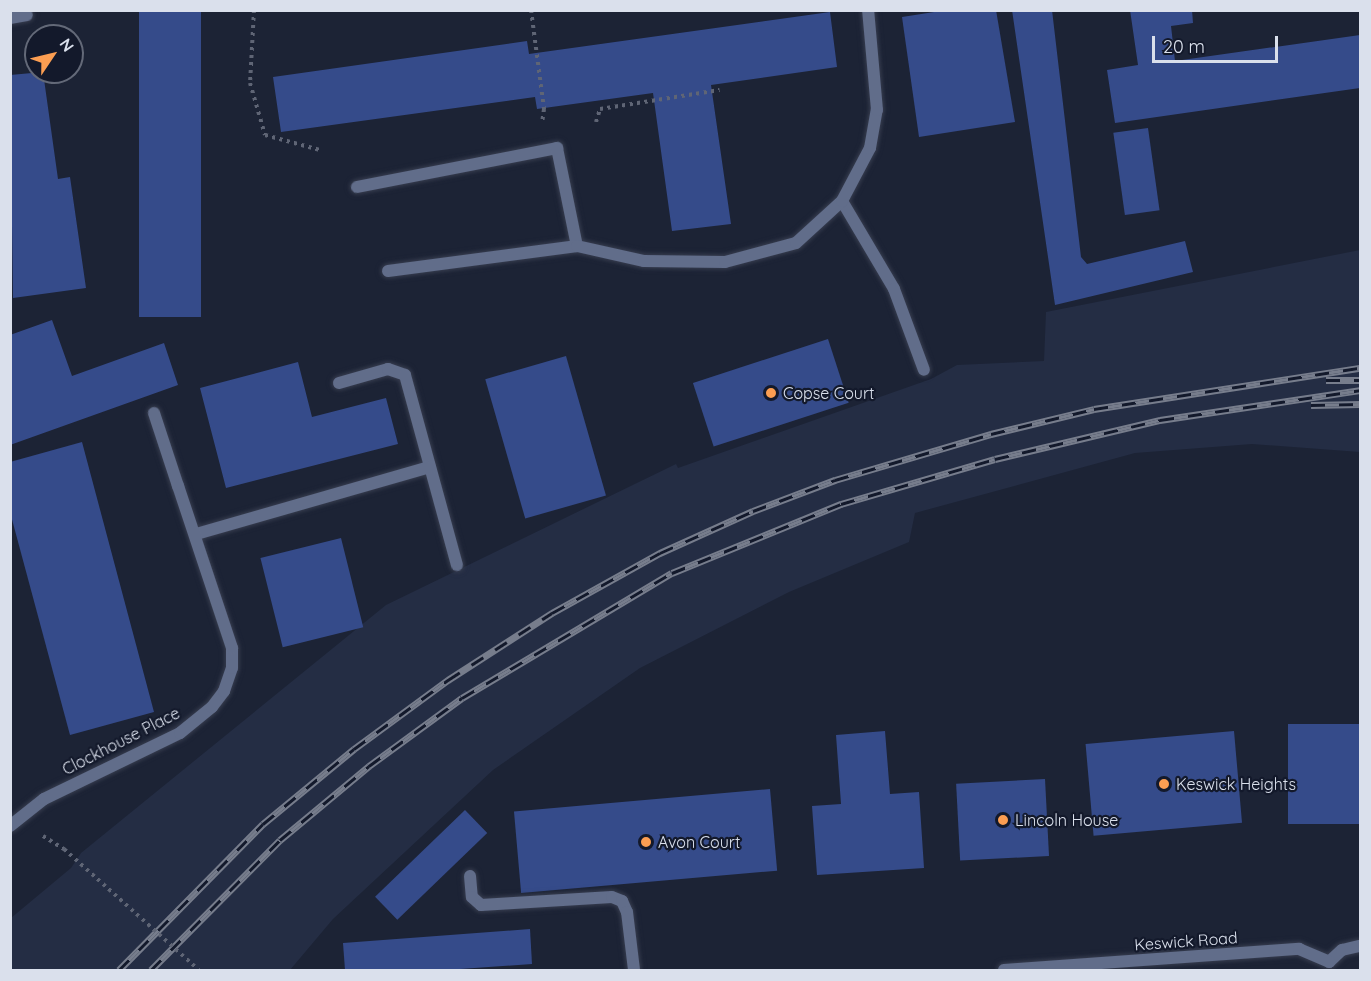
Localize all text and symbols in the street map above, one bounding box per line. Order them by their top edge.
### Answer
north arrow [24,24,84,84]
scale bar [1155,24,1281,62]
text: N [56,34,79,55]
text: 20 m [1163,35,1205,58]
place label: Copse Court [783,383,875,403]
marker: Copse Court [764,386,778,400]
street label: Clockhouse Place [59,703,183,779]
place label: Keswick Heights [1176,774,1296,794]
marker: Keswick Heights [1157,777,1171,791]
place label: Lincoln House [1015,810,1118,830]
marker: Lincoln House [996,813,1010,827]
place label: Avon Court [658,832,740,852]
marker: Avon Court [639,835,653,849]
street label: Keswick Road [1134,928,1238,954]

